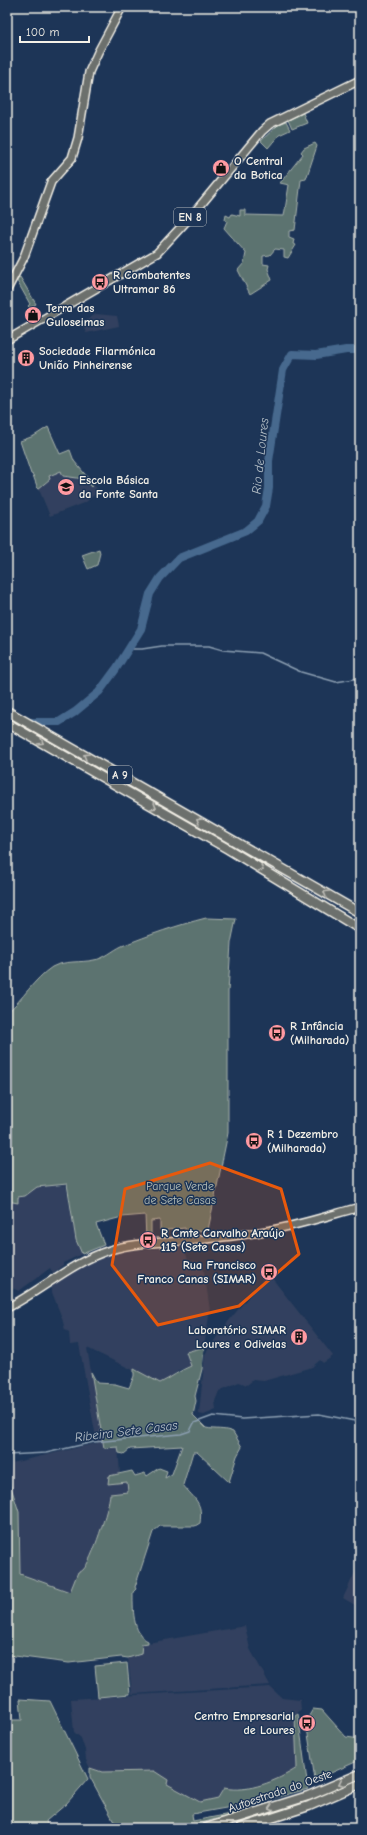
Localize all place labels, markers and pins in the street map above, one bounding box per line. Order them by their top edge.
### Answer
place label: O Central da Botica [234,154,283,182]
shop icon: O Central da Botica [211,158,231,178]
place label: R Combatentes Ultramar 86 [113,268,190,296]
bus stop icon: R Combatentes Ultramar 86 [90,272,110,292]
place label: Terra das Guloseimas [46,301,104,329]
shop icon: Terra das Guloseimas [23,305,43,325]
place label: Sociedade Filarmónica União Pinheirense [39,344,156,372]
building icon: Sociedade Filarmónica União Pinheirense [16,348,36,368]
place label: Escola Básica da Fonte Santa [79,473,158,501]
school or university icon: Escola Básica da Fonte Santa [56,477,76,497]
place label: R Infância (Milharada) [290,1019,349,1047]
bus stop icon: R Infância (Milharada) [267,1023,287,1043]
place label: R 1 Dezembro (Milharada) [267,1127,338,1155]
bus stop icon: R 1 Dezembro (Milharada) [244,1131,264,1151]
place label: R Cmte Carvalho Araújo 115 (Sete Casas) [161,1226,284,1254]
bus stop icon: R Cmte Carvalho Araújo 115 (Sete Casas) [138,1230,158,1250]
place label: Rua Francisco Franco Canas (SIMAR) [137,1258,256,1286]
bus stop icon: Rua Francisco Franco Canas (SIMAR) [259,1262,279,1282]
place label: Laboratório SIMAR Loures e Odivelas [188,1323,286,1351]
building icon: Laboratório SIMAR Loures e Odivelas [289,1327,309,1347]
place label: Centro Empresarial de Loures [194,1709,294,1737]
bus stop icon: Centro Empresarial de Loures [297,1713,317,1733]

